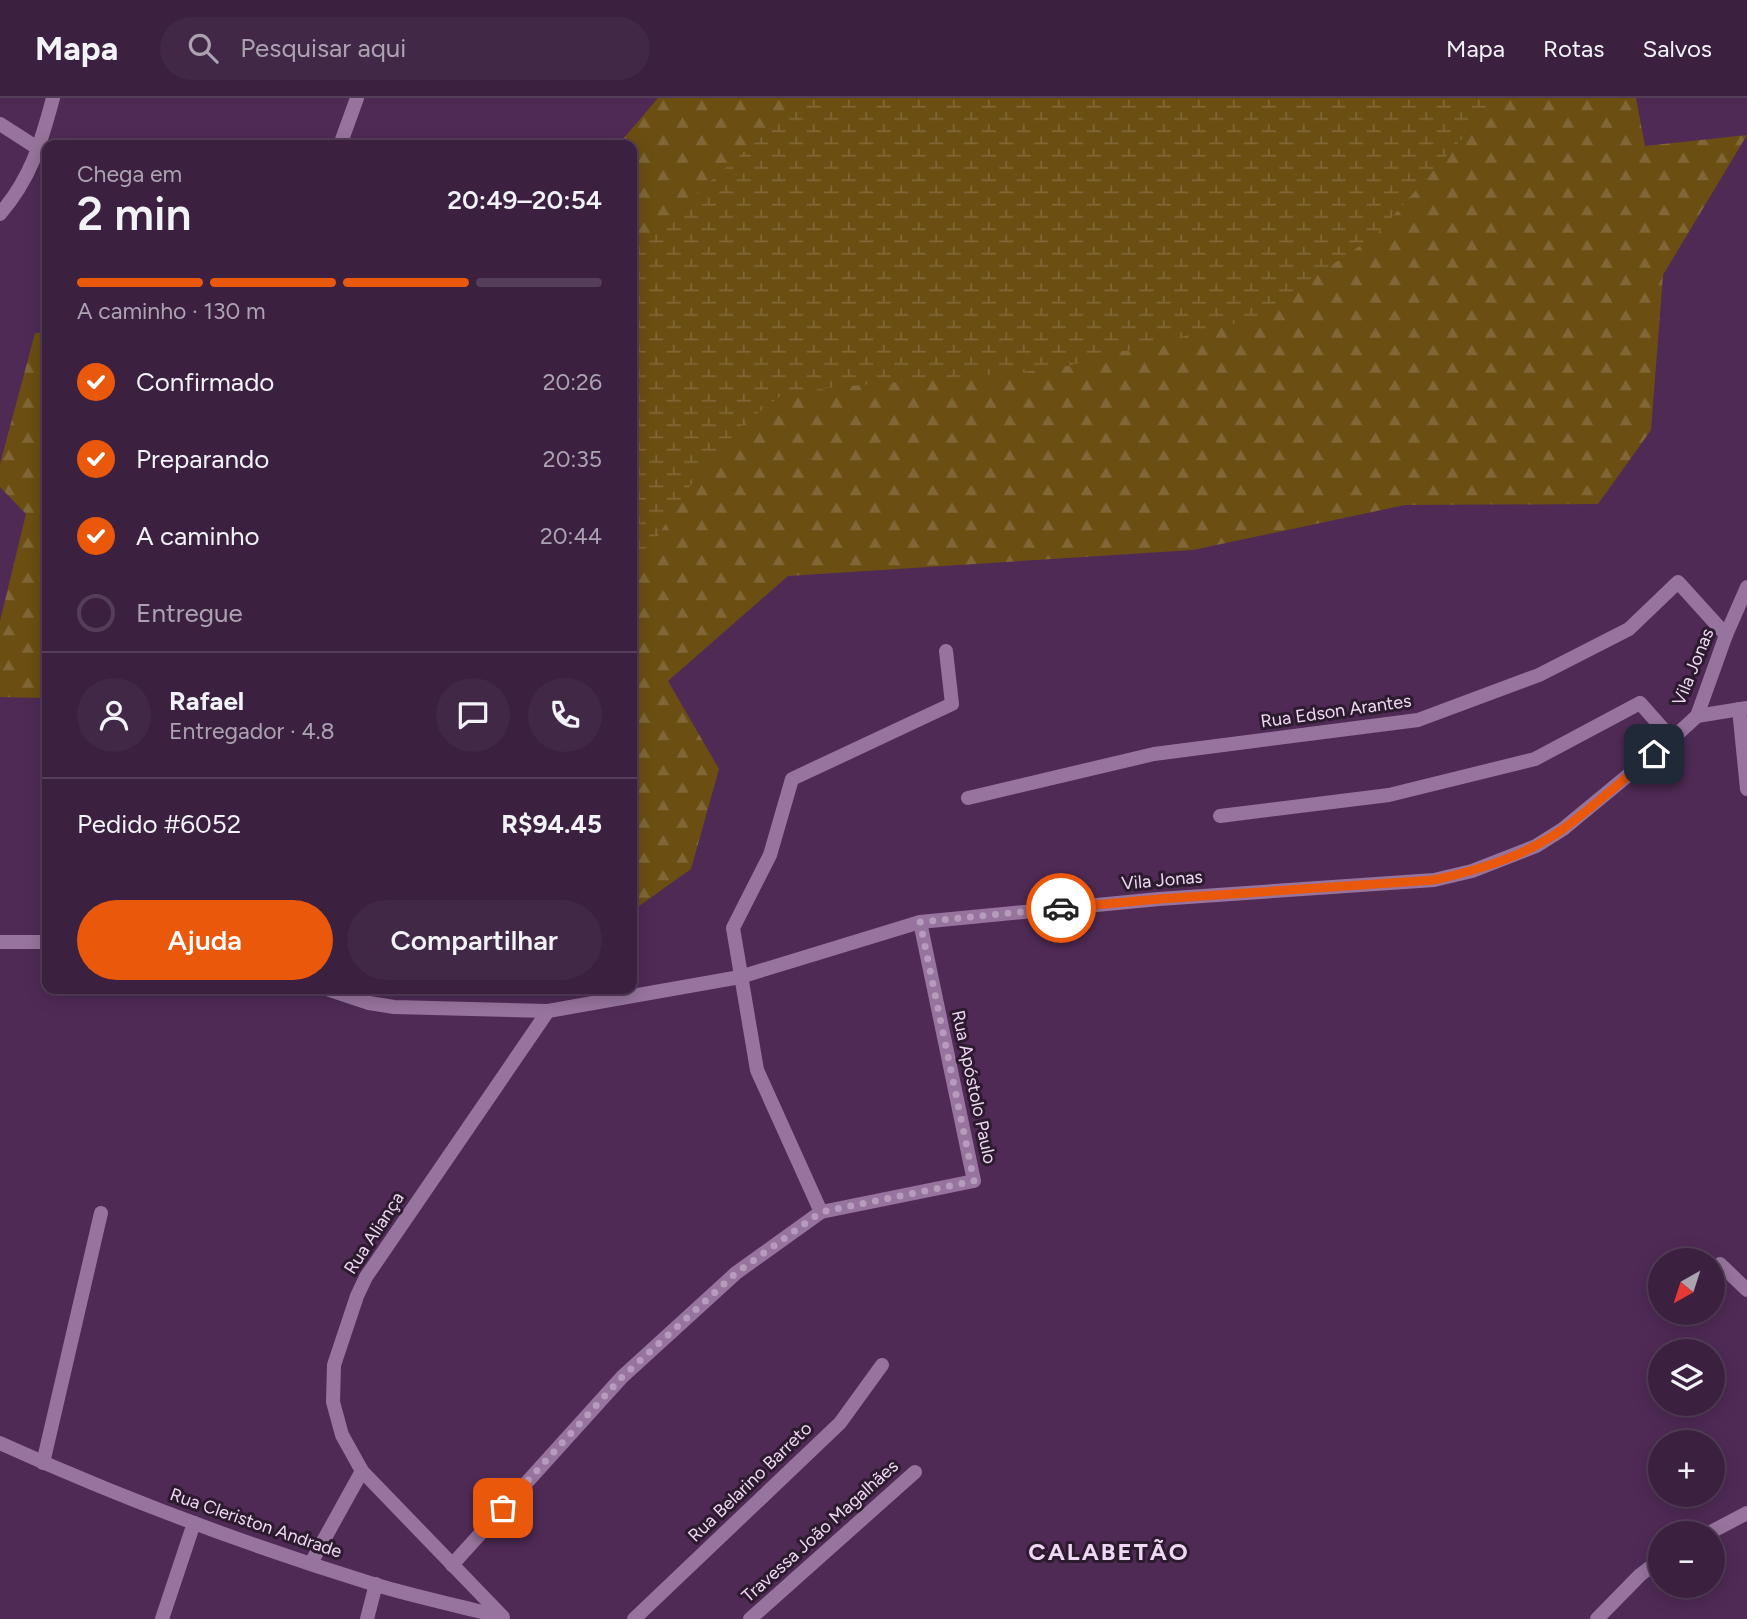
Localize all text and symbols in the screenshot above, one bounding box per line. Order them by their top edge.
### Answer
search box [160,17,650,80]
text: Mapa [35,29,118,68]
icon: search [184,29,222,67]
text: Pesquisar aqui [240,32,406,64]
text: Mapa [1446,34,1505,63]
text: Rotas [1543,34,1604,63]
text: Salvos [1642,34,1712,63]
text: Chega em [77,160,182,188]
text: 20:49–20:54 [447,184,602,216]
text: 2 min [77,186,192,242]
text: A caminho · 130 m [77,297,266,325]
icon: check [77,363,115,401]
text: Confirmado [136,366,274,398]
text: 20:26 [543,368,602,396]
icon: check [77,440,115,478]
text: Preparando [136,443,269,475]
text: 20:35 [543,445,602,473]
icon: check [77,517,115,555]
text: A caminho [136,520,260,552]
text: 20:44 [540,522,602,550]
text: Entregue [136,597,243,629]
street label: Vila Jonas [1668,625,1718,709]
button: person [77,678,151,752]
button: chat [436,678,510,752]
button: phone [528,678,602,752]
text: Rafael [169,685,244,717]
street label: Rua Edson Arantes [1259,690,1413,732]
text: Entregador · 4.8 [169,717,335,745]
pin [1624,724,1684,784]
icon: home [1635,735,1673,773]
text: Pedido #6052 [77,808,241,840]
text: R$94.45 [501,808,602,840]
street label: Vila Jonas [1120,865,1204,895]
courier [1026,873,1096,943]
icon: car [1042,889,1080,927]
button: Ajuda [77,900,333,980]
button: Compartilhar [347,900,602,980]
street label: Rua Apóstolo Paulo [947,1008,1001,1166]
street label: Rua Aliança [339,1188,409,1278]
north arrow [1648,1248,1726,1325]
map controls [1648,1248,1725,1598]
button: layers [1648,1339,1725,1416]
street label: Rua Belarino Barreto [684,1417,816,1547]
button: + [1648,1430,1725,1507]
street label: Travessa João Magalhães [737,1455,903,1607]
pin [473,1478,533,1538]
street label: Rua Cleriston Andrade [167,1483,345,1563]
icon: bag [484,1489,522,1527]
button: − [1648,1521,1725,1598]
district label: CALABETÃO [1028,1537,1190,1566]

